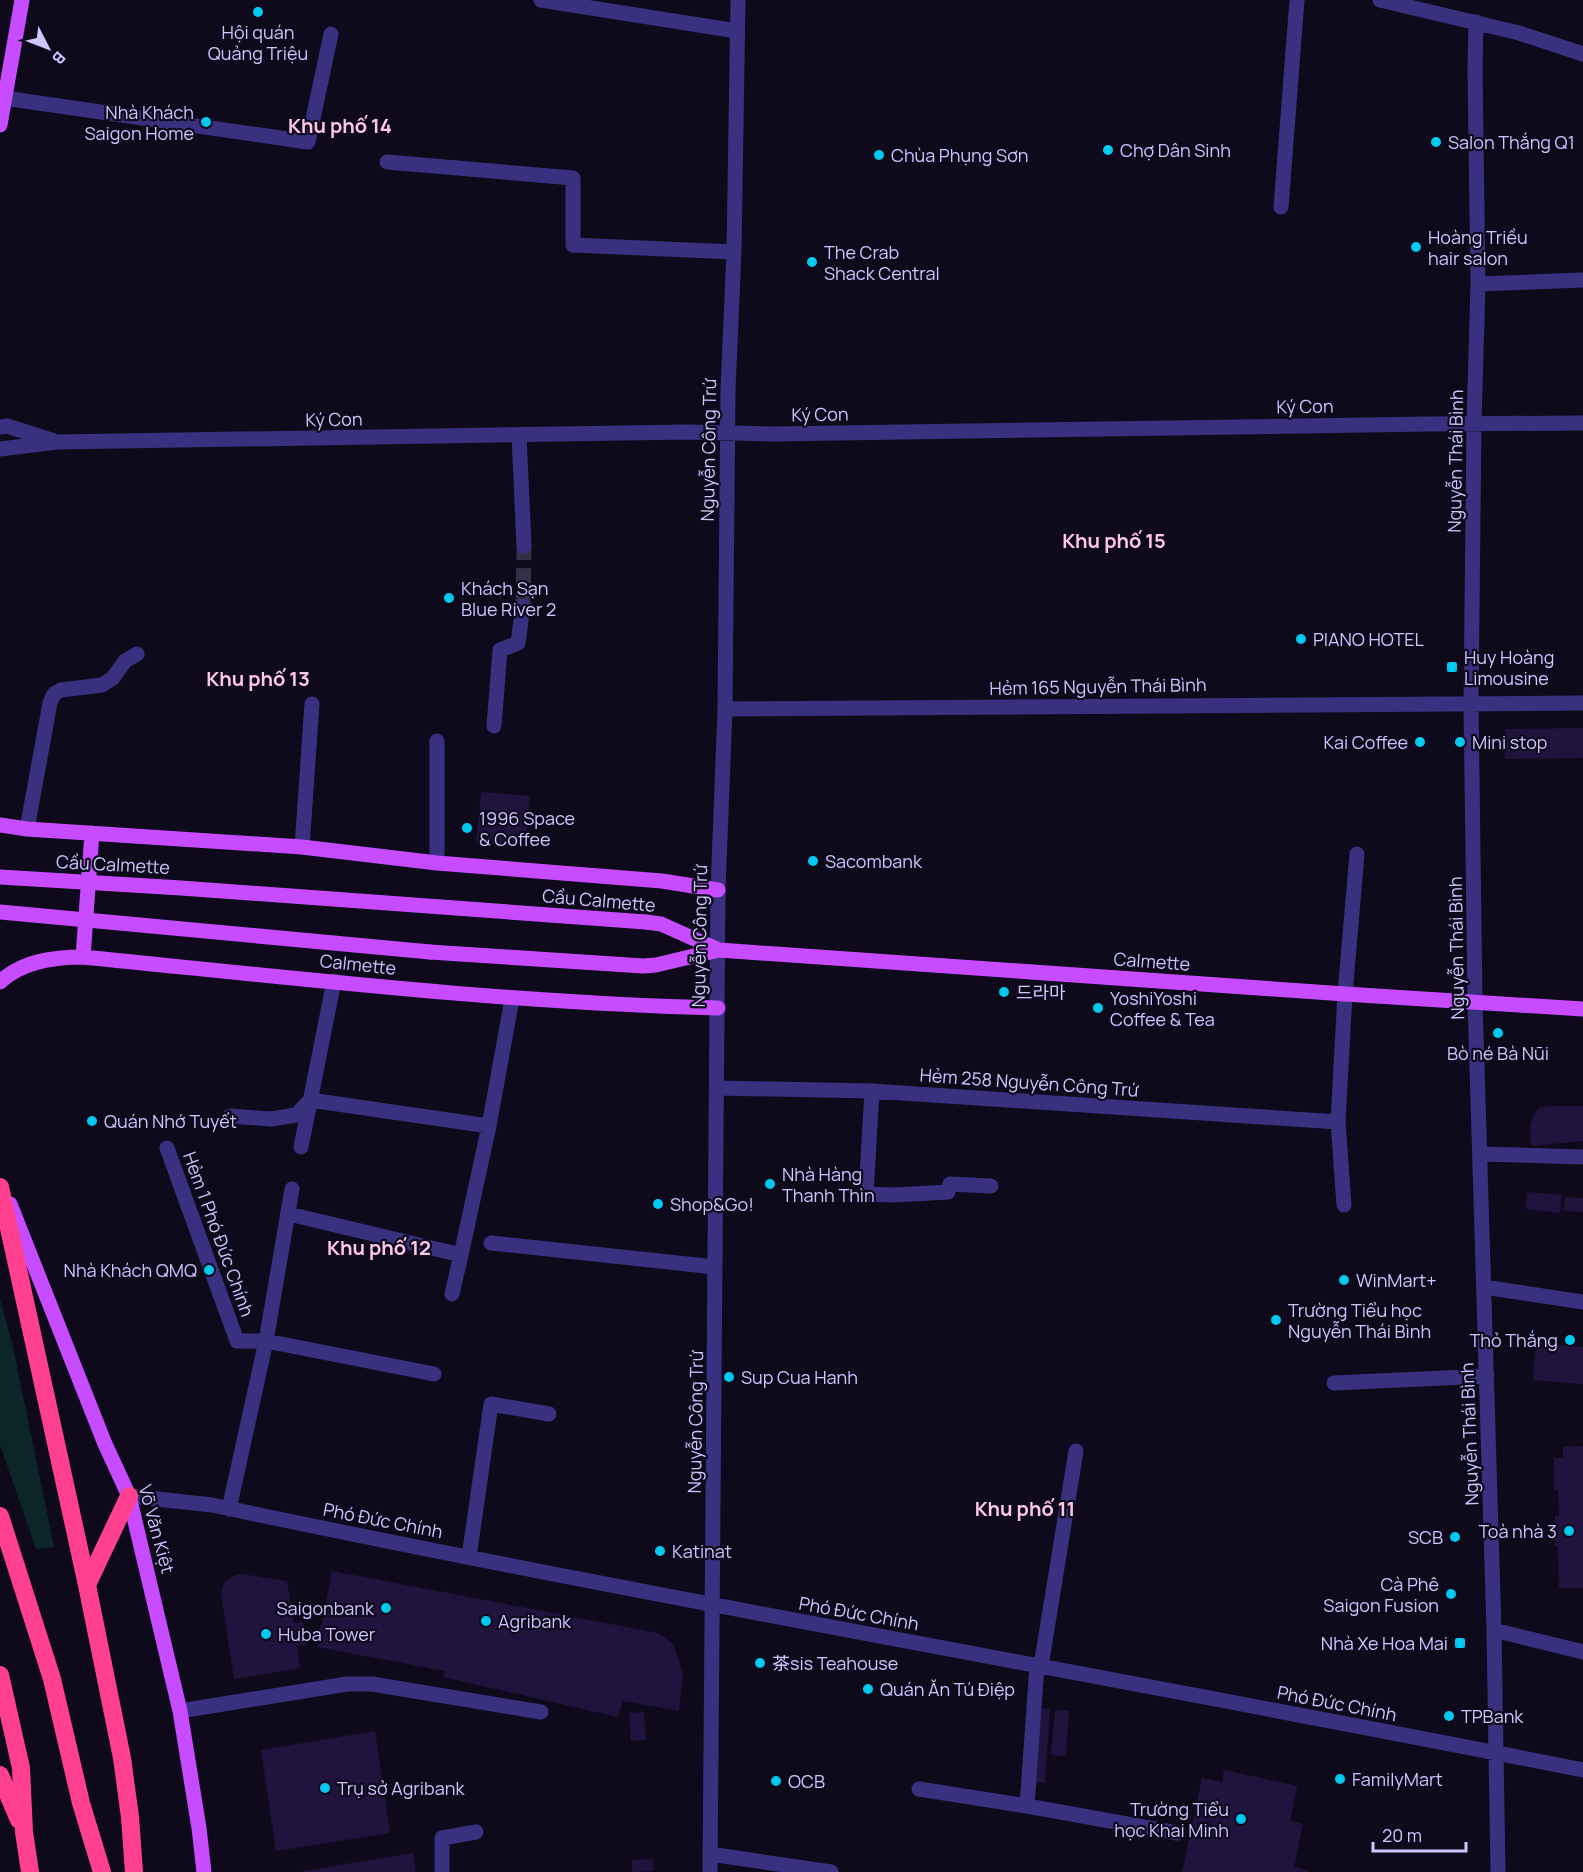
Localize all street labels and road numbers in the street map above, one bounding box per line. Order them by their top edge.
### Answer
street label: Nguyễn Công Trứ [695,377,721,522]
street label: Nguyễn Thái Bình [1442,389,1468,533]
street label: Ký Con [1276,394,1334,418]
street label: Ký Con [791,402,849,426]
street label: Ký Con [305,407,363,431]
street label: Hẻm 165 Nguyễn Thái Bình [989,672,1207,700]
street label: Cầu Calmette [56,849,170,879]
street label: Nguyễn Công Trứ [686,863,712,1008]
street label: Nguyễn Thái Bình [1443,876,1469,1020]
street label: Cầu Calmette [541,883,657,917]
street label: Calmette [1113,946,1191,976]
street label: Calmette [319,948,397,980]
street label: Hẻm 258 Nguyễn Công Trứ [919,1062,1141,1102]
street label: Hẻm 1 Phó Ðức Chính [178,1148,260,1320]
street label: Nguyễn Công Trứ [682,1349,708,1494]
street label: Nguyễn Thái Bình [1455,1362,1483,1506]
street label: Võ Văn Kiệt [134,1482,180,1576]
street label: Phó Đức Chính [321,1497,445,1543]
street label: Phó Đức Chính [797,1591,921,1635]
street label: Phó Đức Chính [1275,1680,1399,1726]

